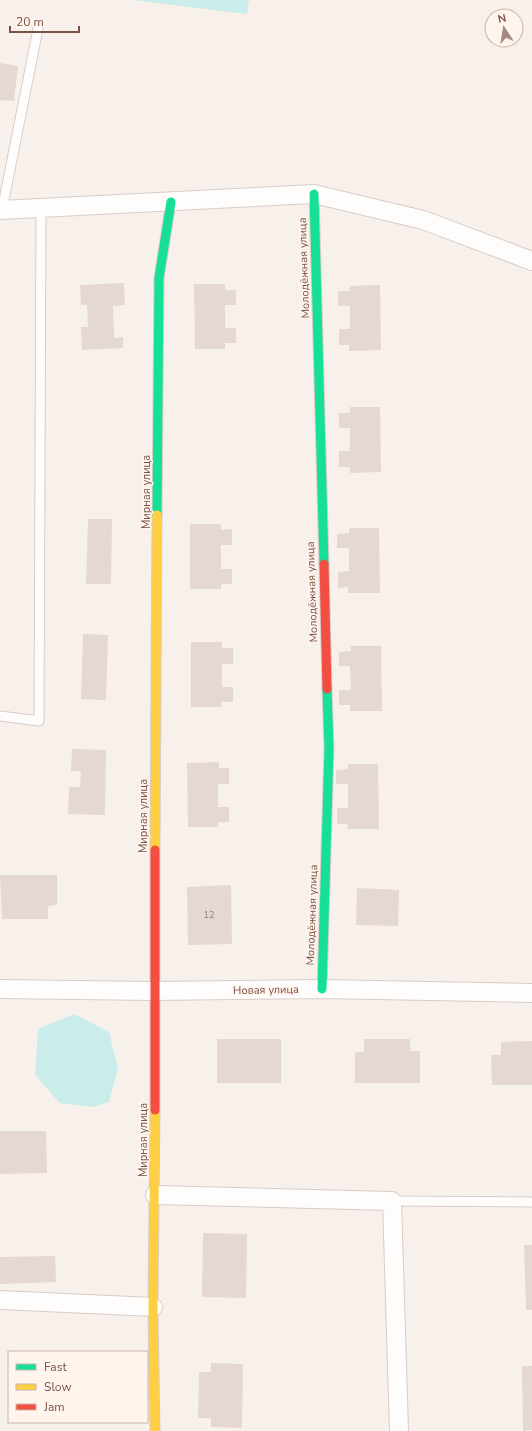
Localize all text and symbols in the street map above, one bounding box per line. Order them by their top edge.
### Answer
scale bar [10,8,79,34]
north arrow [484,8,524,48]
text: N [496,11,508,27]
text: 20 m [16,14,44,30]
street label: Молодёжная улица [295,217,313,319]
street label: Мирная улица [139,455,154,529]
street label: Молодёжная улица [303,541,321,643]
street label: Мирная улица [136,779,151,853]
street label: Молодёжная улица [303,864,321,966]
house number: 12 [204,909,214,921]
street label: Новая улица [233,982,299,998]
street label: Мирная улица [136,1103,151,1177]
legend [8,1351,148,1423]
text: Fast [44,1359,67,1375]
text: Slow [44,1379,72,1395]
text: Jam [43,1399,65,1415]

